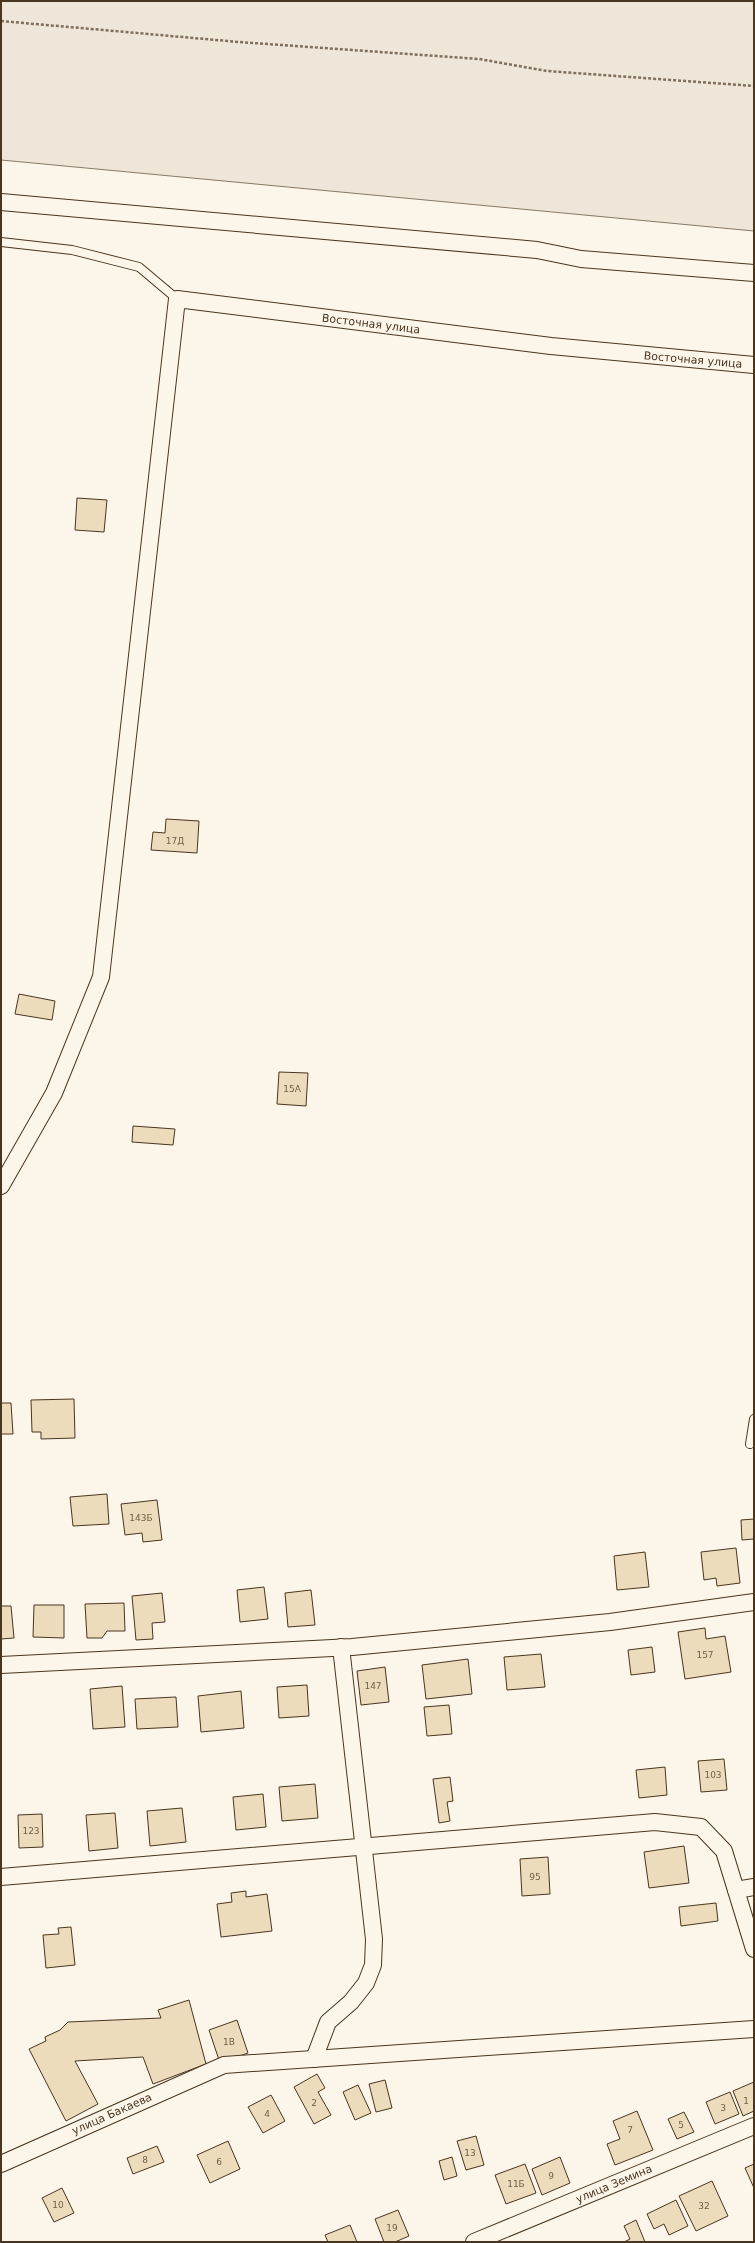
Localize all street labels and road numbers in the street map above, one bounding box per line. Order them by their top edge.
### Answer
street label: Восточная улица [321,312,421,336]
street label: Восточная улица [643,349,743,371]
street label: улица Бакаева [70,2091,154,2137]
street label: улица Земина [574,2162,654,2206]

